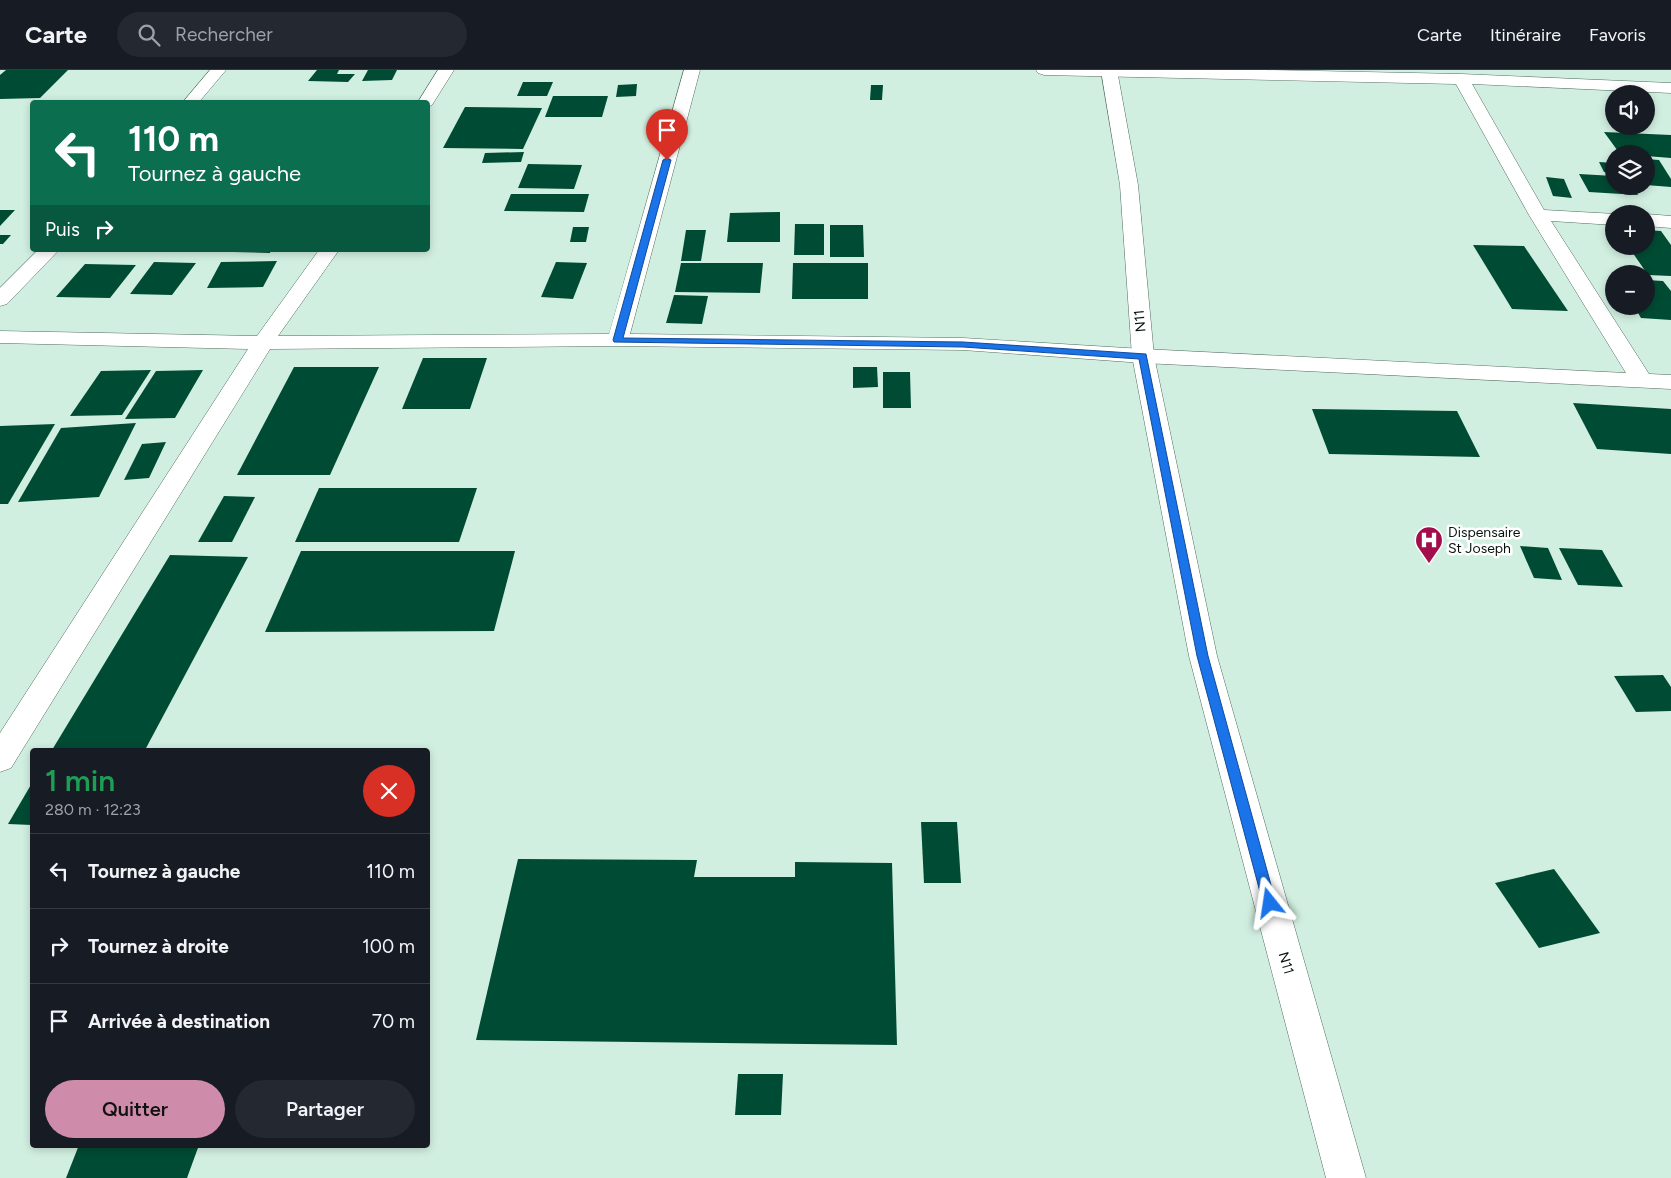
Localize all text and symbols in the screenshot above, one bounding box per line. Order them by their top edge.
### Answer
search box [117,12,467,57]
text: Carte [25,20,87,49]
icon: search [135,21,163,49]
text: Rechercher [175,23,273,46]
text: Carte [1417,24,1462,46]
text: Itinéraire [1490,24,1561,46]
text: Favoris [1589,24,1646,46]
map controls [1605,85,1655,315]
button: sound [1605,85,1655,135]
pin [646,109,688,160]
icon: arrive [653,116,681,144]
text: 110 m [128,118,219,160]
icon: left [45,120,110,185]
button: layers [1605,145,1655,195]
text: Tournez à gauche [128,160,301,187]
button: + [1605,205,1655,255]
icon: right [90,215,118,243]
text: Puis [45,218,80,241]
button: − [1605,265,1655,315]
street label: N11 [1131,309,1149,333]
place label: Dispensaire St Joseph [1448,524,1521,557]
hospital icon: Dispensaire St Joseph [1414,525,1444,564]
text: 1 min [45,762,115,799]
button: close [363,765,415,817]
text: 280 m · 12:23 [45,800,141,819]
icon: left [45,857,73,885]
text: Tournez à gauche [88,860,240,883]
text: 110 m [366,860,415,883]
position arrow [1243,876,1295,928]
icon: right [45,932,73,960]
text: Tournez à droite [88,935,229,958]
text: 100 m [362,935,415,958]
street label: N11 [1275,950,1297,976]
icon: arrive [45,1007,73,1035]
text: Arrivée à destination [88,1010,270,1033]
text: 70 m [372,1010,415,1033]
button: Quitter [45,1080,225,1138]
button: Partager [235,1080,415,1138]

